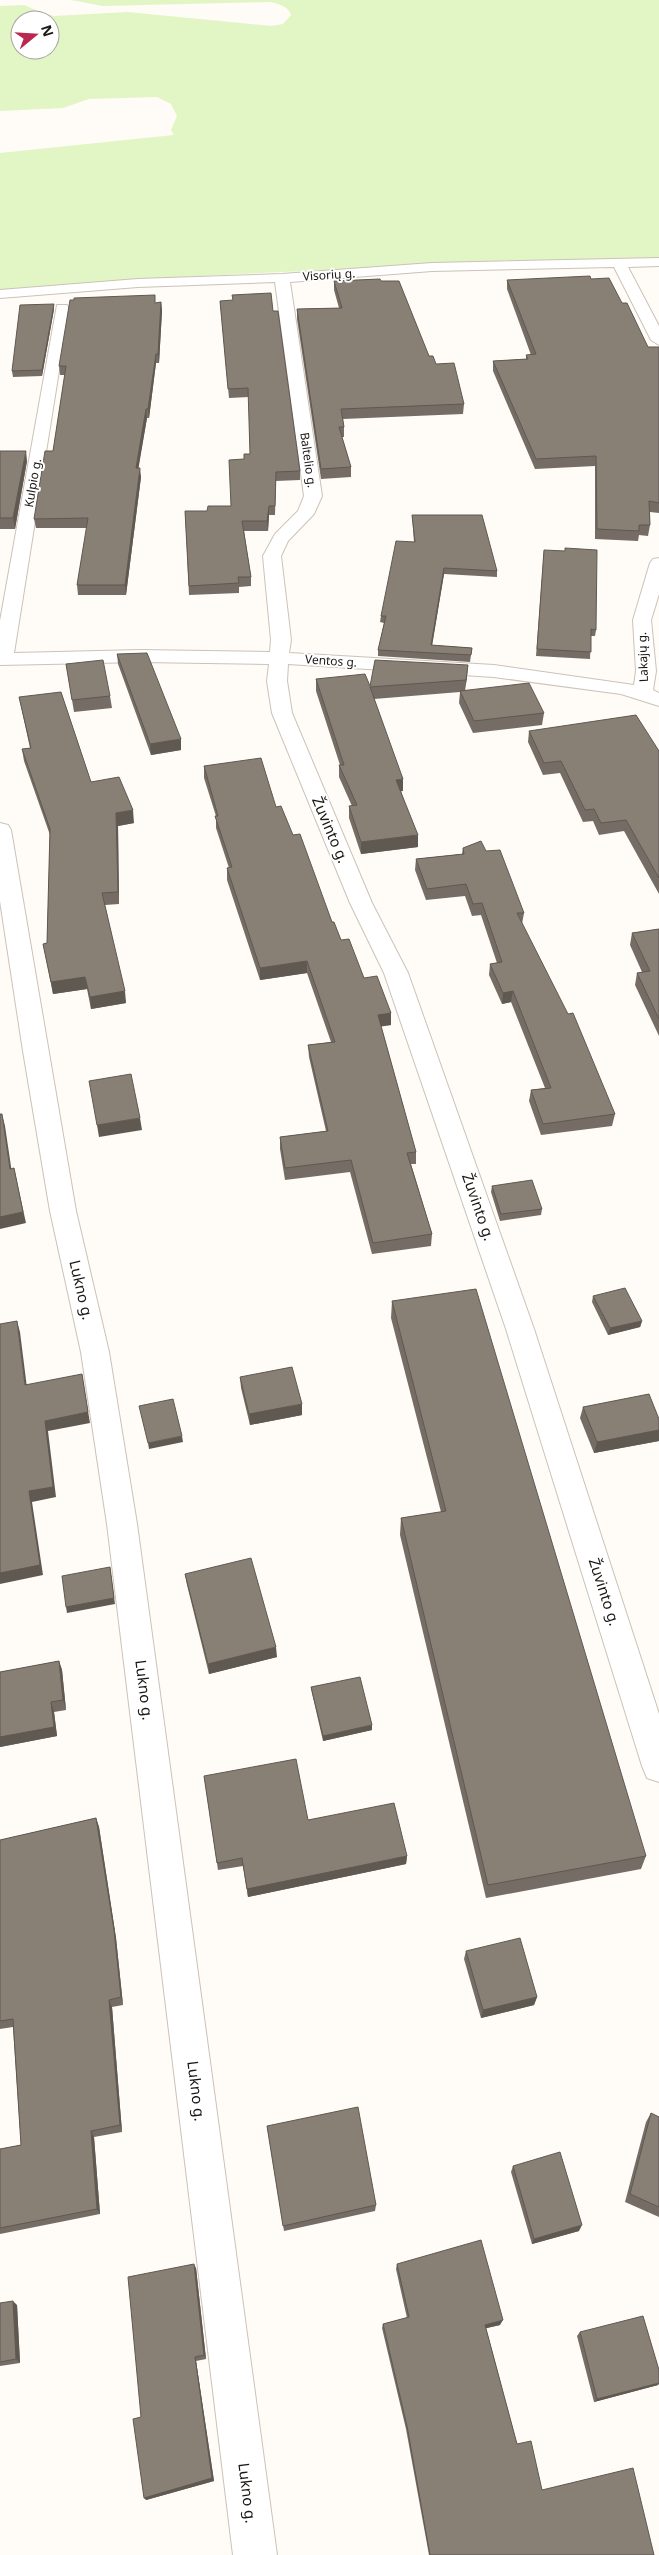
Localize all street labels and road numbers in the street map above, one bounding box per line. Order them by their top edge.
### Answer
street label: Visorių g. [302,264,356,285]
street label: Baltelio g. [296,431,321,489]
street label: Kulpio g. [20,457,45,509]
street label: Lakajų g. [633,632,652,682]
street label: Ventos g. [304,650,358,671]
street label: Žuvinto g. [308,793,354,866]
street label: Žuvinto g. [458,1170,500,1243]
street label: Lukno g. [65,1258,99,1322]
street label: Žuvinto g. [585,1555,625,1628]
street label: Lukno g. [131,1659,159,1721]
street label: Lukno g. [183,2060,211,2122]
street label: Lukno g. [234,2462,262,2524]

